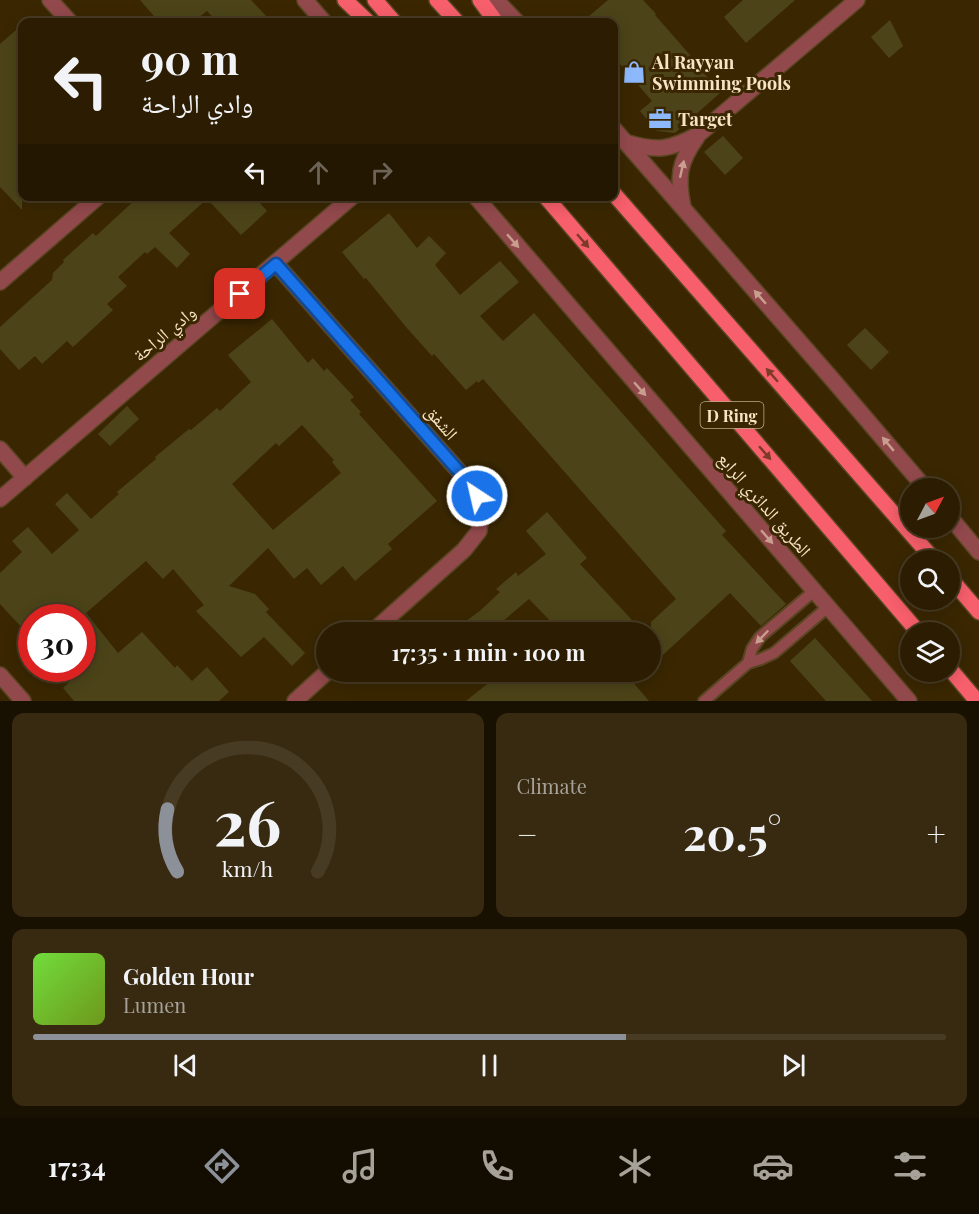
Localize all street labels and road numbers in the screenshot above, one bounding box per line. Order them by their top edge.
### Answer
street label: وادي الراحة [128,300,203,369]
street label: الشفق [420,400,464,444]
road number: D Ring [700,402,764,428]
street label: الطريق الدائري الرابع [710,447,817,564]

